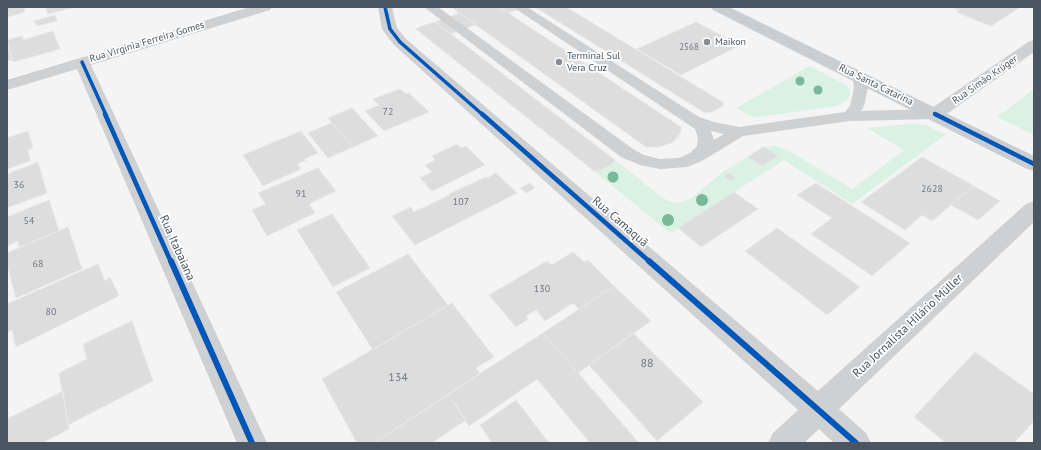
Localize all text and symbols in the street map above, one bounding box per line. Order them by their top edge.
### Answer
street label: Rua Virgínia Ferreira Gomes [88,19,206,65]
place label: Maikon [715,36,746,48]
marker: Maikon [702,37,712,47]
house number: 2568 [679,42,699,52]
place label: Terminal Sul Vera Cruz [567,50,620,74]
street label: Rua Simão Krüger [950,53,1020,107]
marker: Terminal Sul Vera Cruz [554,57,564,67]
street label: Rua Santa Catarina [837,62,915,108]
house number: 72 [383,106,393,118]
house number: 36 [14,179,24,191]
house number: 2628 [921,183,943,195]
house number: 91 [296,188,306,200]
street label: Rua Camaquã [589,194,651,250]
house number: 107 [453,196,469,208]
street label: Rua Itabaiana [156,213,198,283]
house number: 54 [24,215,34,227]
house number: 68 [33,258,43,270]
street label: Rua Jornalista Hilário Müller [850,271,966,381]
house number: 130 [534,283,550,295]
house number: 80 [46,306,56,318]
house number: 88 [640,357,654,371]
house number: 134 [388,371,408,385]

